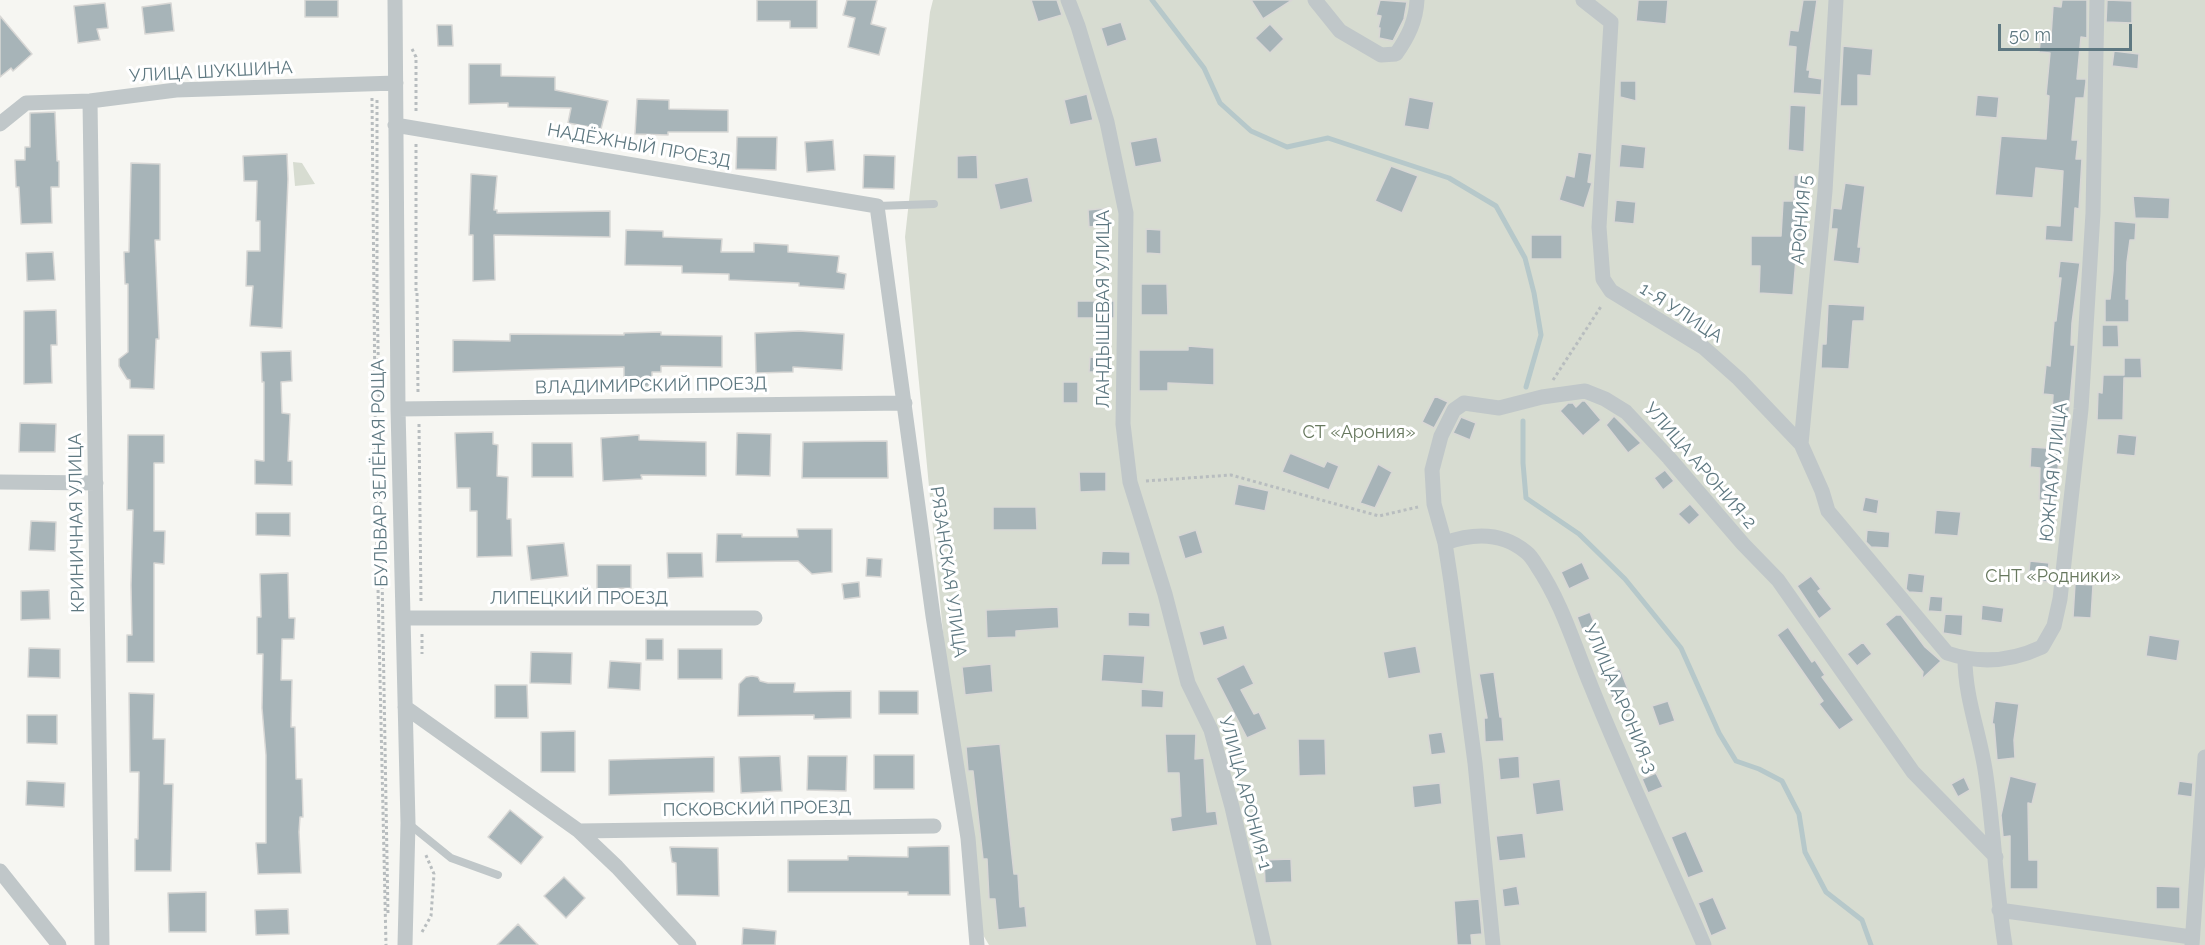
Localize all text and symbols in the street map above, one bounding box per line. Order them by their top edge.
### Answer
scale bar [2001,12,2134,50]
text: 50 m [2009,24,2051,45]
street label: УЛИЦА ШУКШИНА [129,57,293,87]
street label: НАДЁЖНЫЙ ПРОЕЗД [546,119,732,173]
street label: АРОНИЯ 5 [1787,174,1817,266]
street label: ЛАНДЫШЕВАЯ УЛИЦА [1093,210,1115,408]
street label: 1-Я УЛИЦА [1636,278,1726,348]
street label: БУЛЬВАР ЗЕЛЁНАЯ РОЩА [367,359,393,587]
street label: ВЛАДИМИРСКИЙ ПРОЕЗД [535,373,767,399]
street label: УЛИЦА АРОНИЯ-2 [1639,399,1761,533]
street label: ЮЖНАЯ УЛИЦА [2036,401,2072,543]
park label: СТ «Арония» [1302,422,1416,444]
street label: КРИНИЧНАЯ УЛИЦА [65,433,89,613]
street label: РЯЗАНСКАЯ УЛИЦА [925,485,971,659]
park label: СНТ «Родники» [1985,566,2121,588]
street label: ЛИПЕЦКИЙ ПРОЕЗД [490,588,668,610]
street label: УЛИЦА АРОНИЯ-3 [1579,621,1661,777]
street label: УЛИЦА АРОНИЯ-1 [1214,714,1276,872]
street label: ПСКОВСКИЙ ПРОЕЗД [662,797,852,821]

